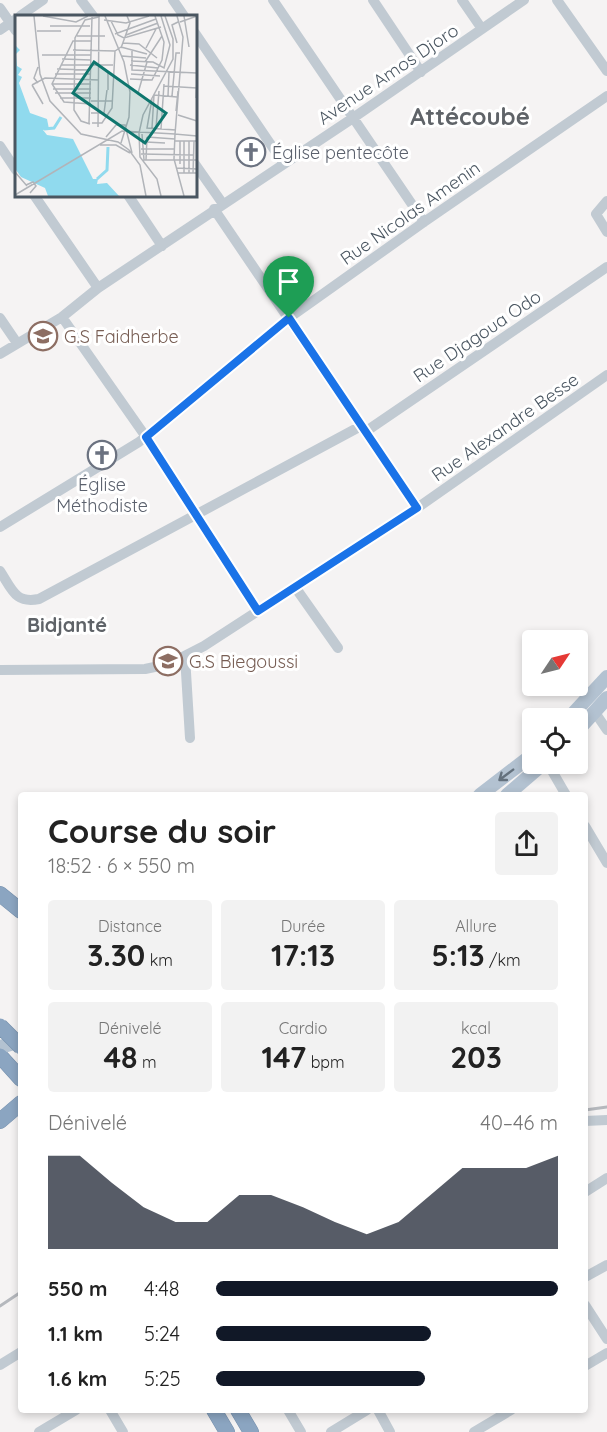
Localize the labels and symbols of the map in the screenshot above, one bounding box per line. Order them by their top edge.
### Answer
inset map [15,15,196,196]
street label: Avenue Amos Djoro [313,18,463,130]
district label: Attécoubé [410,101,530,131]
church icon: Église pentecôte [235,136,267,168]
place label: Église pentecôte [272,141,409,164]
street label: Rue Nicolas Amenin [336,156,484,270]
pin [263,256,314,318]
street label: Rue Djagoua Odo [409,285,545,387]
school or university icon: G.S Faidherbe [27,320,59,352]
place label: G.S Faidherbe [64,325,179,348]
street label: Rue Alexandre Besse [427,368,583,486]
church icon: Église Méthodiste [86,439,118,471]
place label: Église Méthodiste [56,473,148,517]
district label: Bidjanté [27,612,107,637]
north arrow [522,630,588,696]
school or university icon: G.S Biegoussi [152,645,184,677]
place label: G.S Biegoussi [189,650,298,673]
one-way arrow [499,769,515,781]

